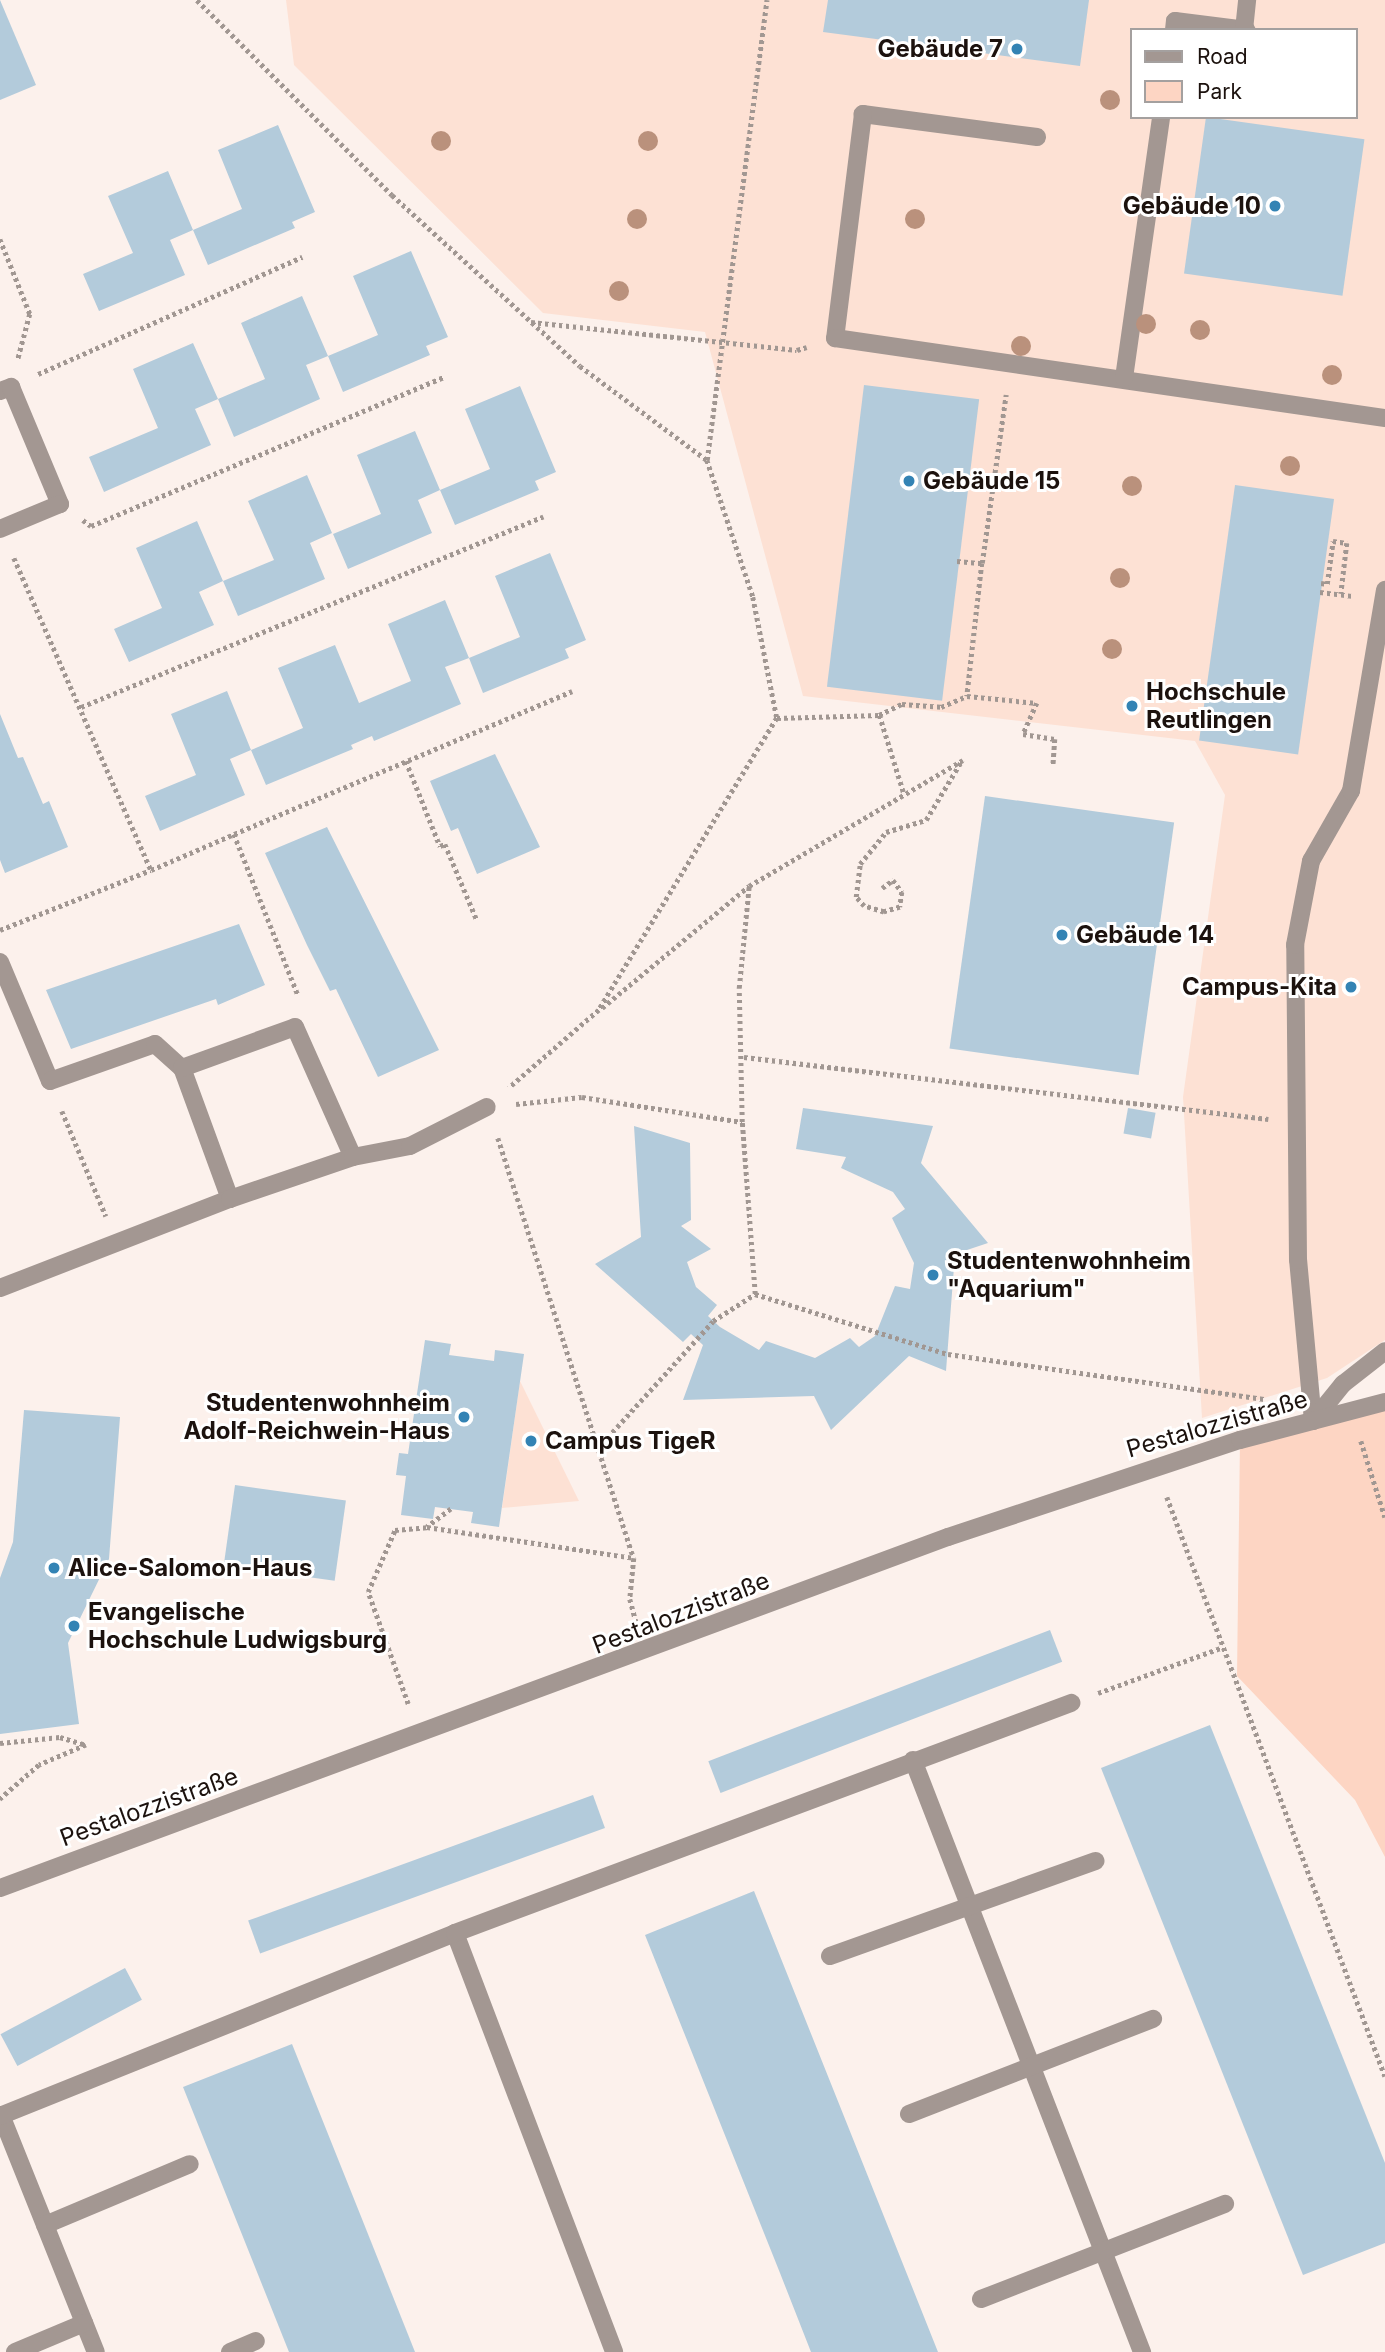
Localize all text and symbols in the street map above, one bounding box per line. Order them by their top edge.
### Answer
legend [1130,28,1357,119]
place label: Gebäude 7 [877,35,1003,63]
marker: Gebäude 7 [1009,41,1025,57]
text: Road [1197,44,1248,69]
text: Park [1197,79,1242,104]
place label: Gebäude 10 [1123,192,1261,220]
marker: Gebäude 10 [1267,198,1283,214]
place label: Gebäude 15 [923,467,1060,495]
marker: Gebäude 15 [901,473,917,489]
place label: Hochschule Reutlingen [1146,678,1286,734]
marker: Hochschule Reutlingen [1124,698,1140,714]
place label: Gebäude 14 [1076,921,1214,949]
marker: Gebäude 14 [1054,927,1070,943]
place label: Campus-Kita [1182,973,1337,1001]
marker: Campus-Kita [1343,979,1359,995]
place label: Studentenwohnheim "Aquarium" [947,1247,1191,1303]
marker: Studentenwohnheim "Aquarium" [925,1267,941,1283]
street label: Pestalozzistraße [1123,1384,1311,1464]
place label: Studentenwohnheim Adolf-Reichwein-Haus [183,1389,450,1445]
marker: Studentenwohnheim Adolf-Reichwein-Haus [456,1409,472,1425]
place label: Campus TigeR [545,1427,716,1455]
marker: Campus TigeR [523,1433,539,1449]
place label: Alice-Salomon-Haus [68,1554,312,1582]
marker: Alice-Salomon-Haus [46,1560,62,1576]
street label: Pestalozzistraße [588,1566,774,1660]
place label: Evangelische Hochschule Ludwigsburg [88,1598,387,1654]
marker: Evangelische Hochschule Ludwigsburg [66,1618,82,1634]
street label: Pestalozzistraße [56,1761,242,1853]

